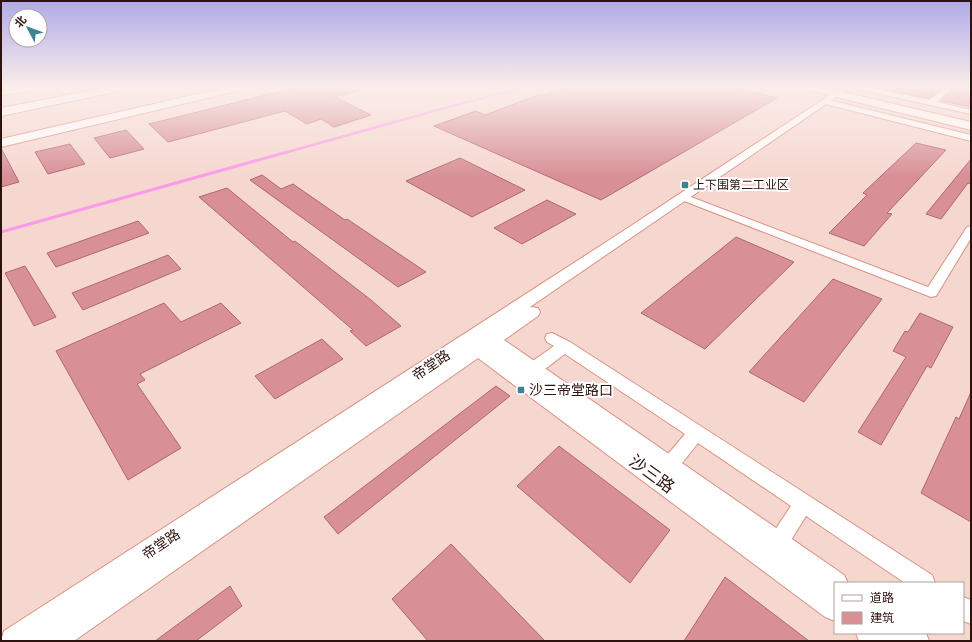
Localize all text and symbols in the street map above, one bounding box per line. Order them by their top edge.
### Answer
north arrow [8,8,48,48]
text: 北 [12,13,29,30]
place label: 上下围第二工业区 [693,177,789,192]
marker: 上下围第二工业区 [680,180,690,190]
street label: 帝堂路 [409,346,453,384]
place label: 沙三帝堂路口 [529,381,613,399]
marker: 沙三帝堂路口 [516,385,526,395]
street label: 沙三路 [625,451,679,498]
street label: 帝堂路 [139,525,183,563]
legend [834,582,964,634]
text: 道路 [870,590,894,605]
text: 建筑 [870,610,894,625]

